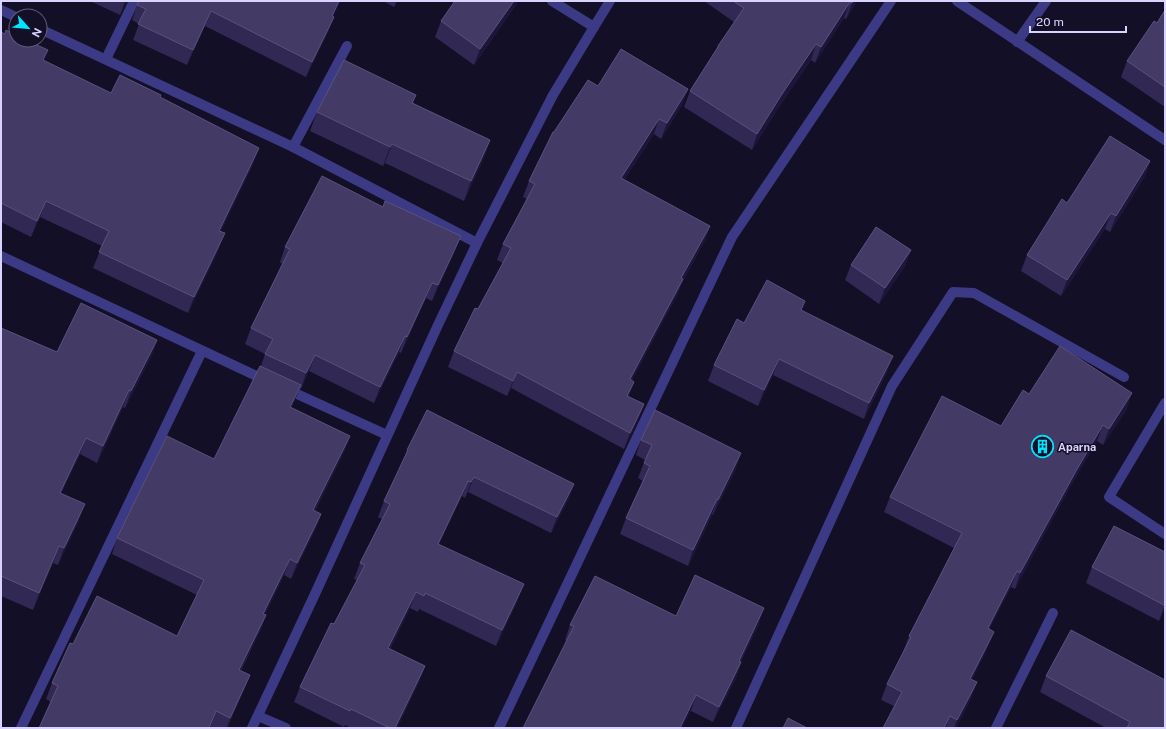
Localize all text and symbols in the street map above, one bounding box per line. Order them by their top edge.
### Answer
north arrow [8,8,48,48]
scale bar [1030,8,1126,34]
text: 20 m [1036,15,1064,29]
text: N [30,26,44,39]
building icon: Aparna [1030,434,1056,460]
place label: Aparna [1058,441,1096,453]

